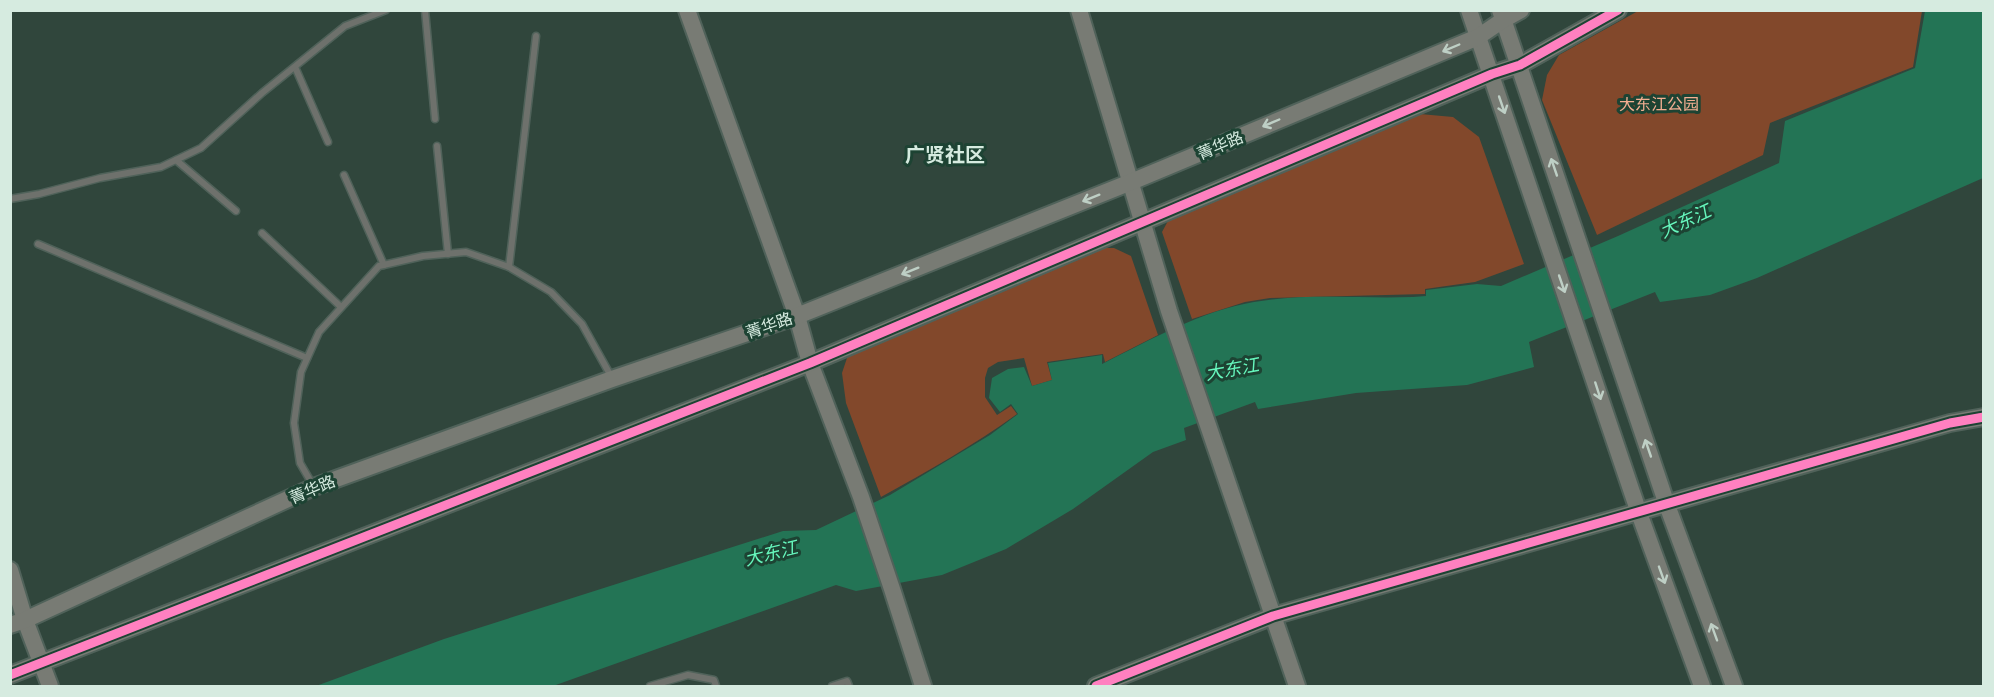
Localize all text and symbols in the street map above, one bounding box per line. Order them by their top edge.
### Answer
one-way arrow [1443,43,1461,54]
park label: 大东江公园 [1619,92,1699,116]
one-way arrow [1498,95,1509,114]
one-way arrow [1263,118,1281,129]
street label: 菁华路 [1193,125,1247,165]
district label: 广贤社区 [905,139,985,170]
one-way arrow [1548,158,1559,177]
one-way arrow [1082,193,1101,204]
water label: 大东江 [1655,197,1717,245]
one-way arrow [901,266,920,277]
one-way arrow [1558,274,1569,293]
street label: 菁华路 [742,306,796,344]
water label: 大东江 [1203,351,1263,387]
one-way arrow [1594,381,1605,400]
one-way arrow [1642,439,1653,458]
street label: 菁华路 [285,469,339,509]
water label: 大东江 [742,533,802,573]
one-way arrow [1657,566,1668,584]
one-way arrow [1708,623,1719,641]

